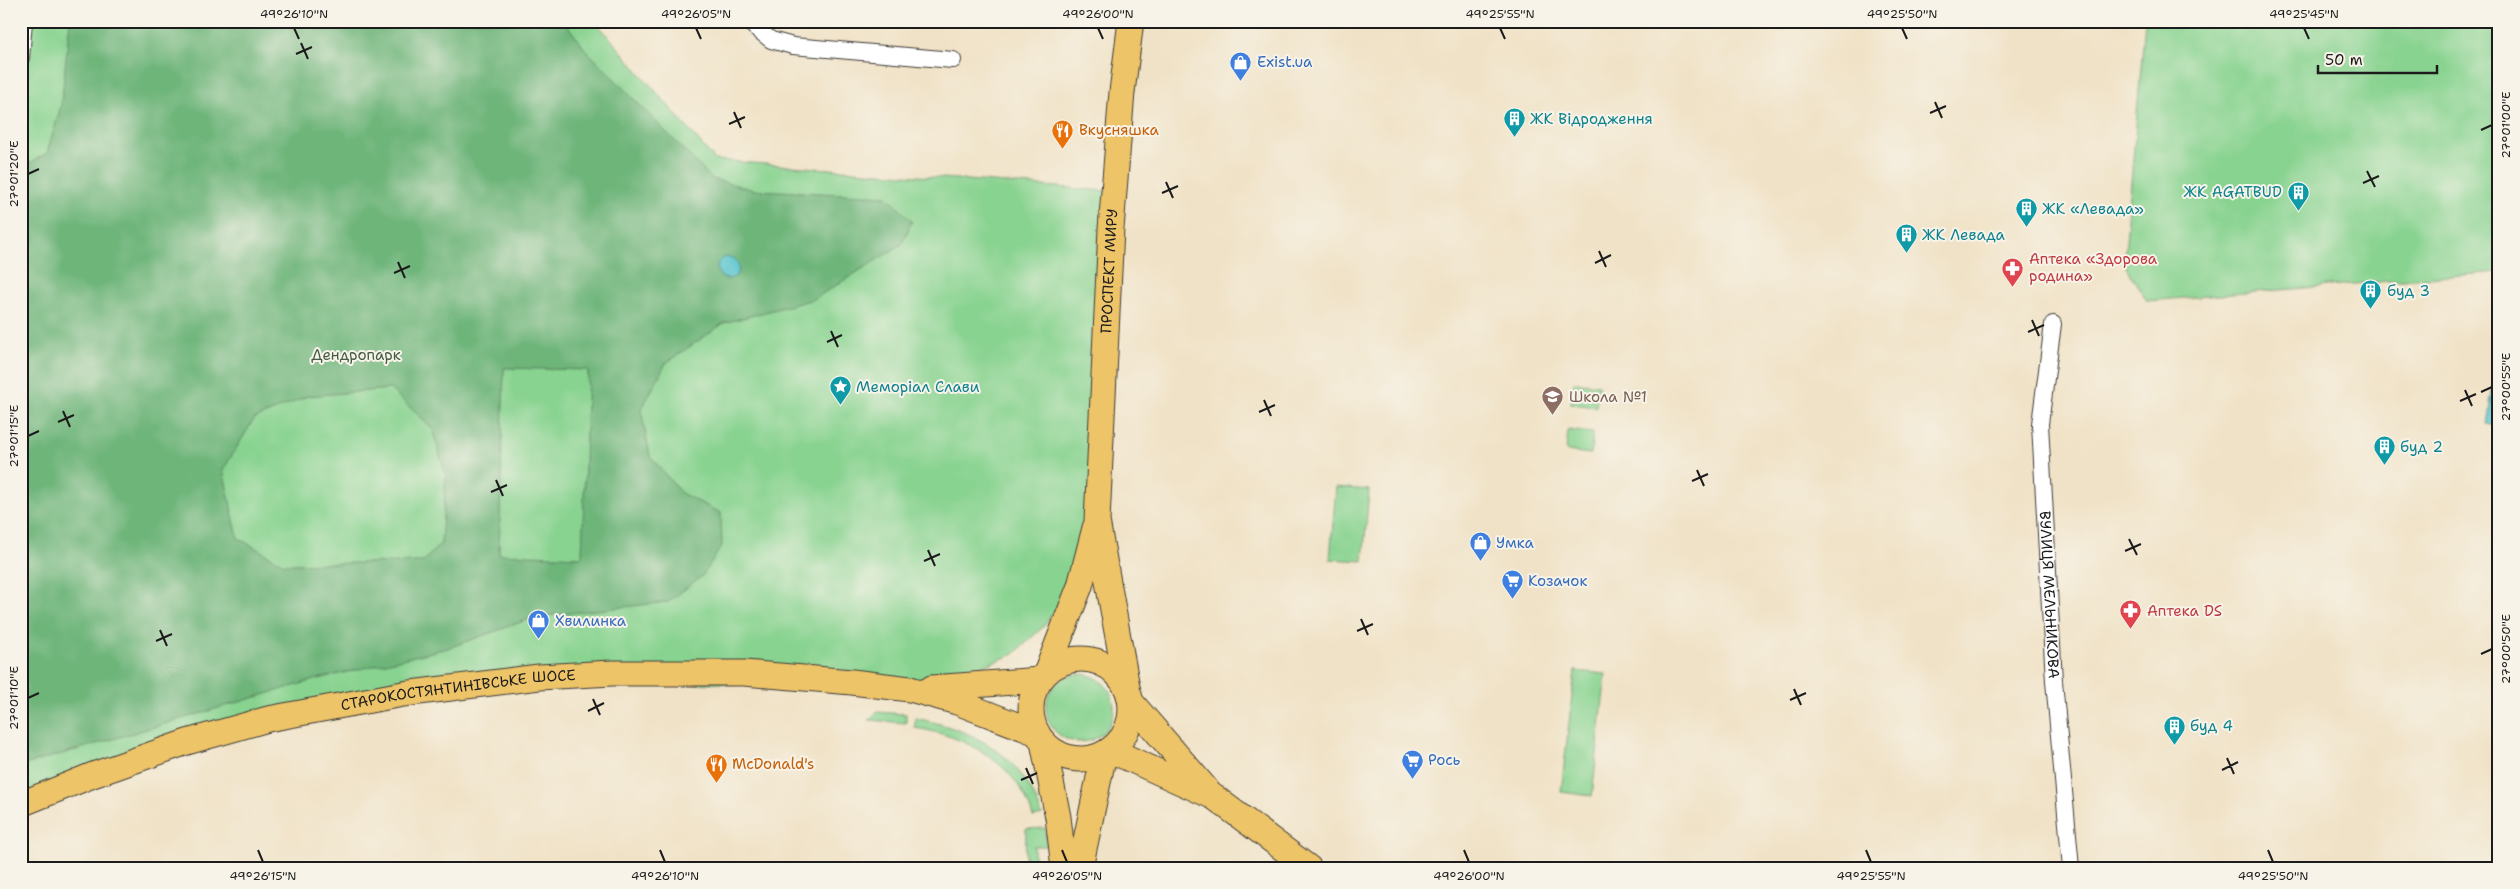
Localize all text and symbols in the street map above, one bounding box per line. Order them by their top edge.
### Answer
text: 49°26'10"N [260,6,328,22]
text: 49°26'05"N [661,6,731,22]
text: 49°26'00"N [1062,6,1134,22]
text: 49°25'55"N [1465,6,1535,22]
text: 49°25'50"N [1867,6,1937,22]
text: 49°25'45"N [2269,6,2339,22]
scale bar [2318,42,2436,74]
shop icon: Exist.ua [1229,50,1253,81]
text: 50 m [2325,50,2363,70]
place label: Exist.ua [1257,52,1313,72]
text: 27°01'00"E [2498,91,2514,159]
building icon: ЖК Відродження [1502,107,1526,138]
place label: ЖК Відродження [1530,109,1653,129]
restaurant icon: Вкусняшка [1051,118,1075,149]
place label: Вкусняшка [1079,120,1159,140]
text: 27°01'20"E [6,141,22,207]
building icon: ЖК AGATBUD [2286,180,2310,211]
place label: ЖК AGATBUD [2184,182,2282,202]
building icon: ЖК «Левада» [2014,197,2038,228]
place label: ЖК «Левада» [2042,199,2144,219]
street label: ПРОСПЕКТ МИРУ [1096,208,1123,334]
building icon: ЖК Левада [1894,223,1918,254]
place label: ЖК Левада [1922,225,2005,245]
place label: Аптека «Здорова родина» [2029,249,2158,286]
pharmacy icon: Аптека «Здорова родина» [2001,256,2025,287]
building icon: буд 3 [2359,279,2383,310]
place label: буд 3 [2387,281,2430,301]
park label: Дендропарк [311,345,401,365]
text: 27°00'55"E [2498,353,2514,421]
place icon: Меморіал Слави [828,375,852,406]
place label: Меморіал Слави [856,377,980,397]
school or university icon: Школа №1 [1541,385,1565,416]
place label: Школа №1 [1569,387,1647,407]
text: 27°01'15"E [6,405,22,467]
building icon: буд 2 [2372,435,2396,466]
place label: буд 2 [2400,437,2443,457]
street label: ВУЛИЦЯ МЕЛЬНИКОВА [2035,511,2064,679]
shop icon: Умка [1468,531,1492,562]
place label: Умка [1496,533,1534,553]
supermarket icon: Козачок [1500,569,1524,600]
place label: Козачок [1528,571,1587,591]
pharmacy icon: Аптека DS [2119,599,2143,630]
place label: Аптека DS [2147,601,2222,621]
shop icon: Хвилинка [527,609,551,640]
place label: Хвилинка [555,611,627,631]
text: 27°00'50"E [2498,614,2514,684]
street label: СТАРОКОСТЯНТИНІВСЬКЕ ШОСЕ [339,665,576,715]
text: 27°01'10"E [6,666,22,730]
building icon: буд 4 [2162,714,2186,745]
place label: буд 4 [2190,716,2233,736]
supermarket icon: Рось [1400,748,1424,779]
place label: Рось [1428,750,1461,770]
restaurant icon: McDonald's [704,752,728,783]
place label: McDonald's [732,754,814,774]
text: 49°26'15"N [229,868,297,884]
text: 49°26'10"N [631,868,699,884]
text: 49°26'05"N [1032,868,1102,884]
text: 49°26'00"N [1433,868,1505,884]
text: 49°25'55"N [1836,868,1906,884]
text: 49°25'50"N [2238,868,2308,884]

